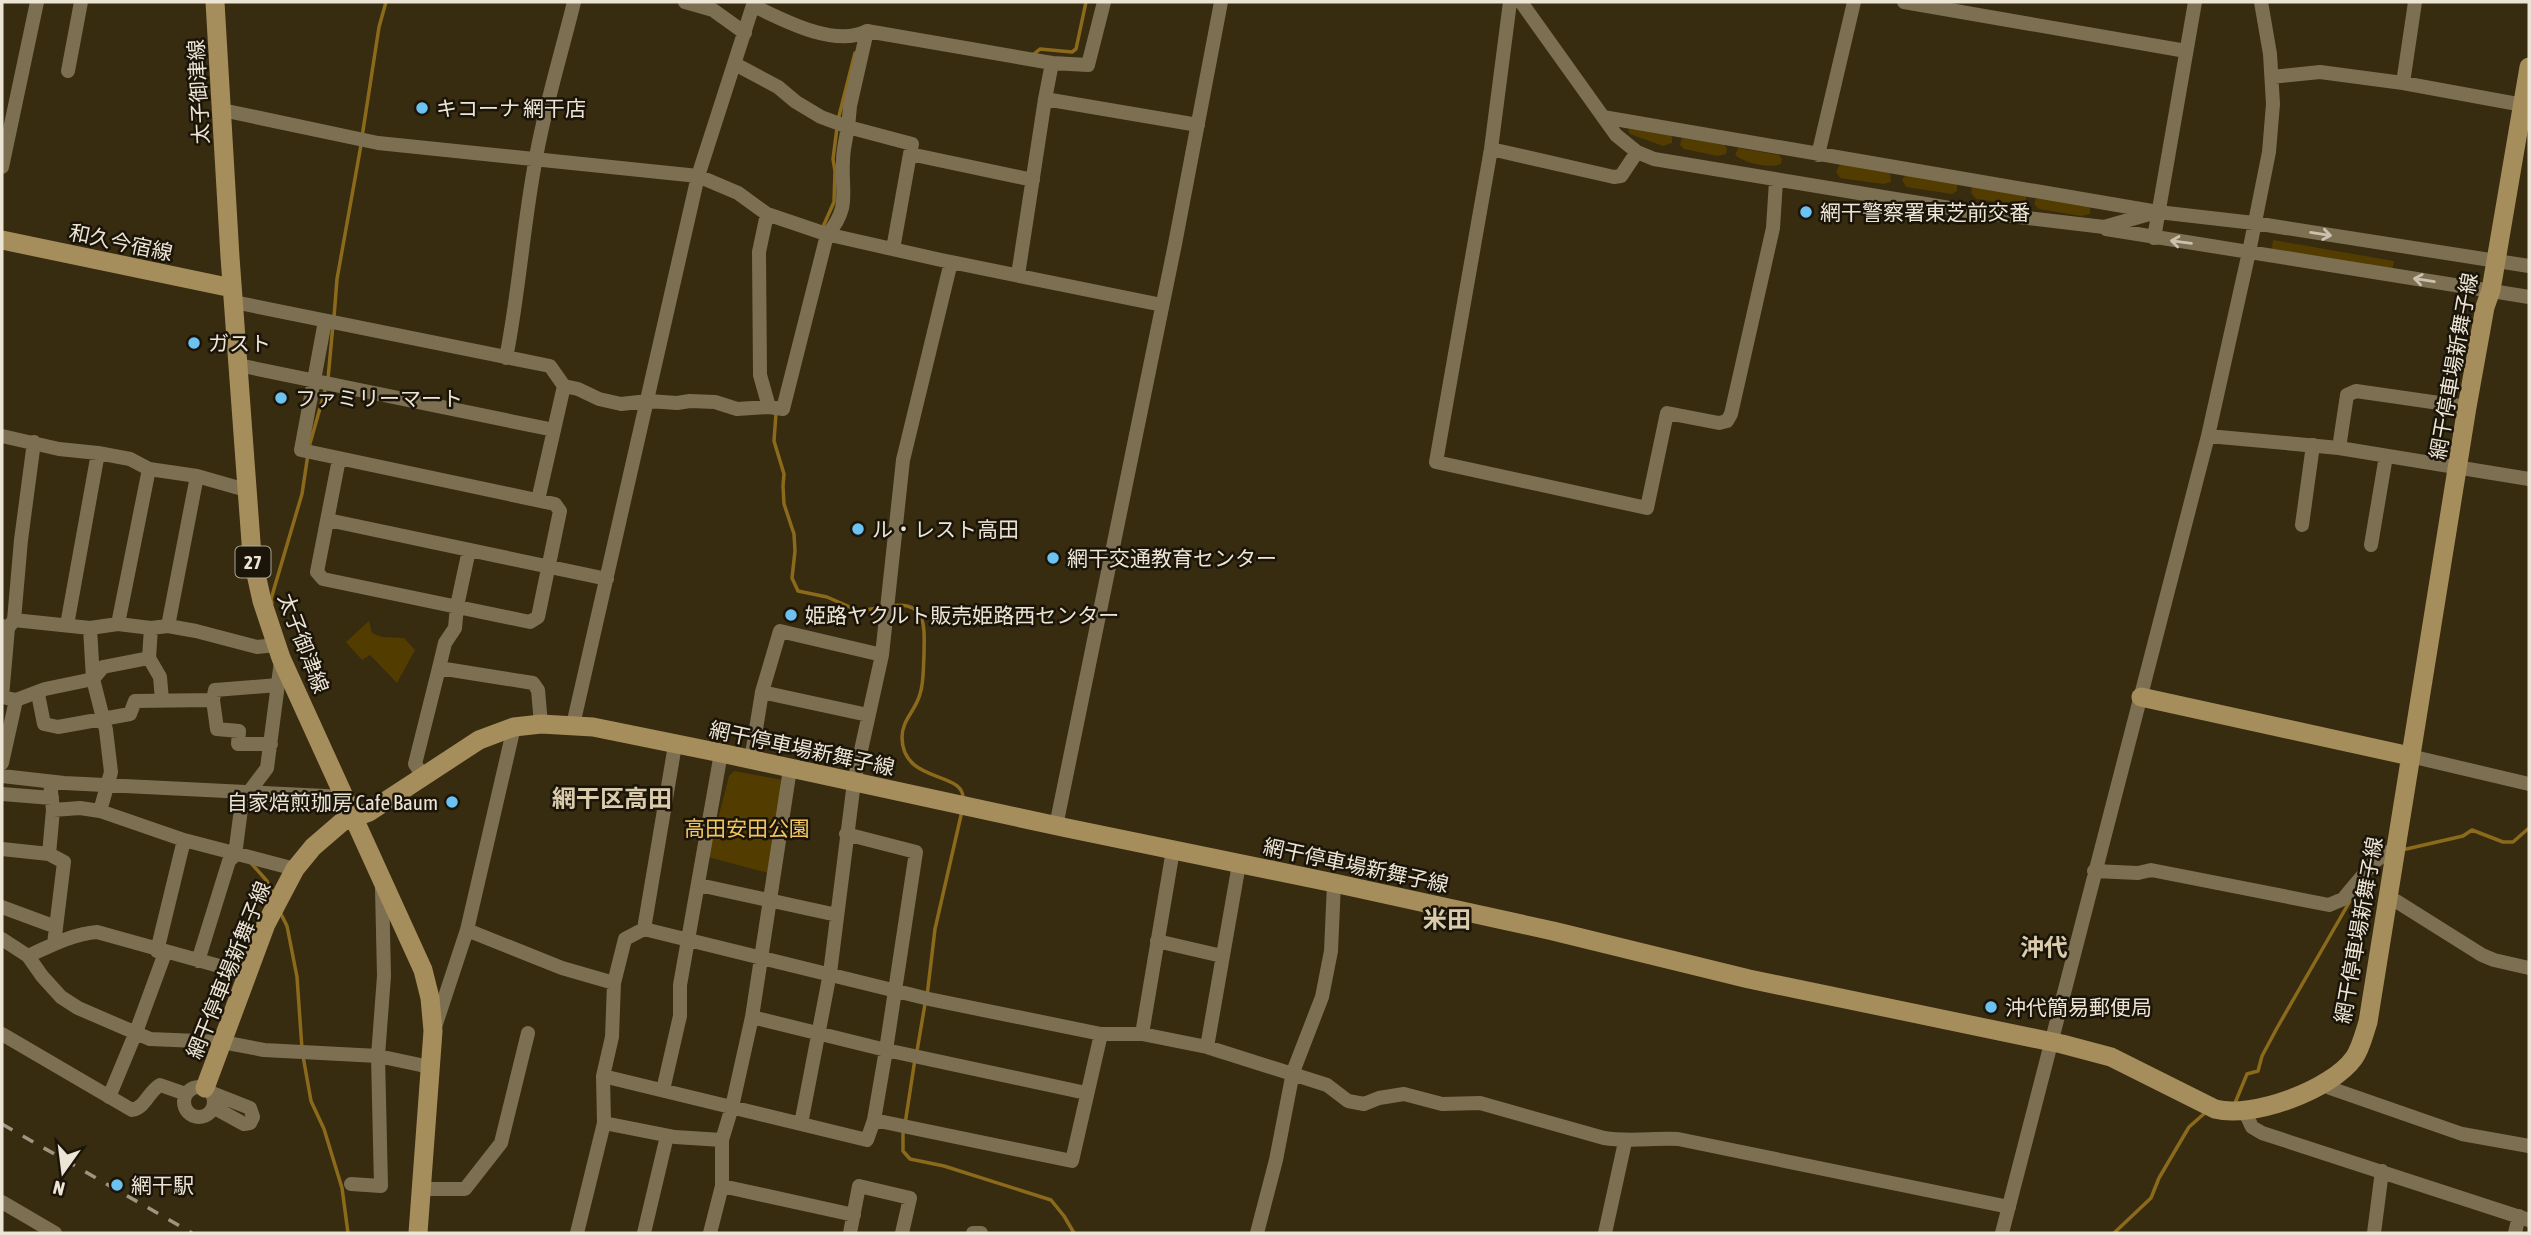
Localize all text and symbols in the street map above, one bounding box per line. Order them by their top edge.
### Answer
street label: 太子御津線 [183,39,213,145]
place label: キコーナ 網干店 [436,96,586,120]
marker: キコーナ 網干店 [414,100,430,116]
place label: 網干警察署東芝前交番 [1820,200,2030,224]
marker: 網干警察署東芝前交番 [1798,204,1814,220]
street label: 和久今宿線 [67,219,175,265]
one-way arrow [2309,228,2332,241]
one-way arrow [2171,235,2193,248]
street label: 網干停車場新舞子線 [2425,271,2481,461]
one-way arrow [2413,273,2436,286]
place label: ガスト [208,331,271,355]
marker: ガスト [186,335,202,351]
place label: ファミリーマート [295,386,463,410]
marker: ファミリーマート [273,390,289,406]
place label: ル・レスト高田 [872,517,1019,541]
marker: ル・レスト高田 [850,521,866,537]
place label: 網干交通教育センター [1067,546,1277,570]
road number: 27 [236,547,270,578]
marker: 網干交通教育センター [1045,550,1061,566]
street label: 太子御津線 [274,590,334,696]
place label: 姫路ヤクルト販売姫路西センター [805,603,1119,627]
marker: 姫路ヤクルト販売姫路西センター [783,607,799,623]
street label: 網干停車場新舞子線 [707,717,897,779]
district label: 網干区高田 [552,785,672,812]
place label: 自家焙煎珈房 Cafe Baum [227,790,438,814]
marker: 自家焙煎珈房 Cafe Baum [444,794,460,810]
park label: 高田安田公園 [684,816,810,840]
street label: 網干停車場新舞子線 [1261,834,1451,896]
street label: 網干停車場新舞子線 [2330,835,2386,1025]
street label: 網干停車場新舞子線 [181,878,275,1062]
district label: 米田 [1423,906,1471,933]
district label: 沖代 [2020,934,2068,961]
place label: 沖代簡易郵便局 [2005,995,2152,1019]
marker: 沖代簡易郵便局 [1983,999,1999,1015]
north arrow [28,1137,98,1207]
place label: 網干駅 [131,1173,194,1197]
text: N [51,1176,67,1201]
marker: 網干駅 [109,1177,125,1193]

